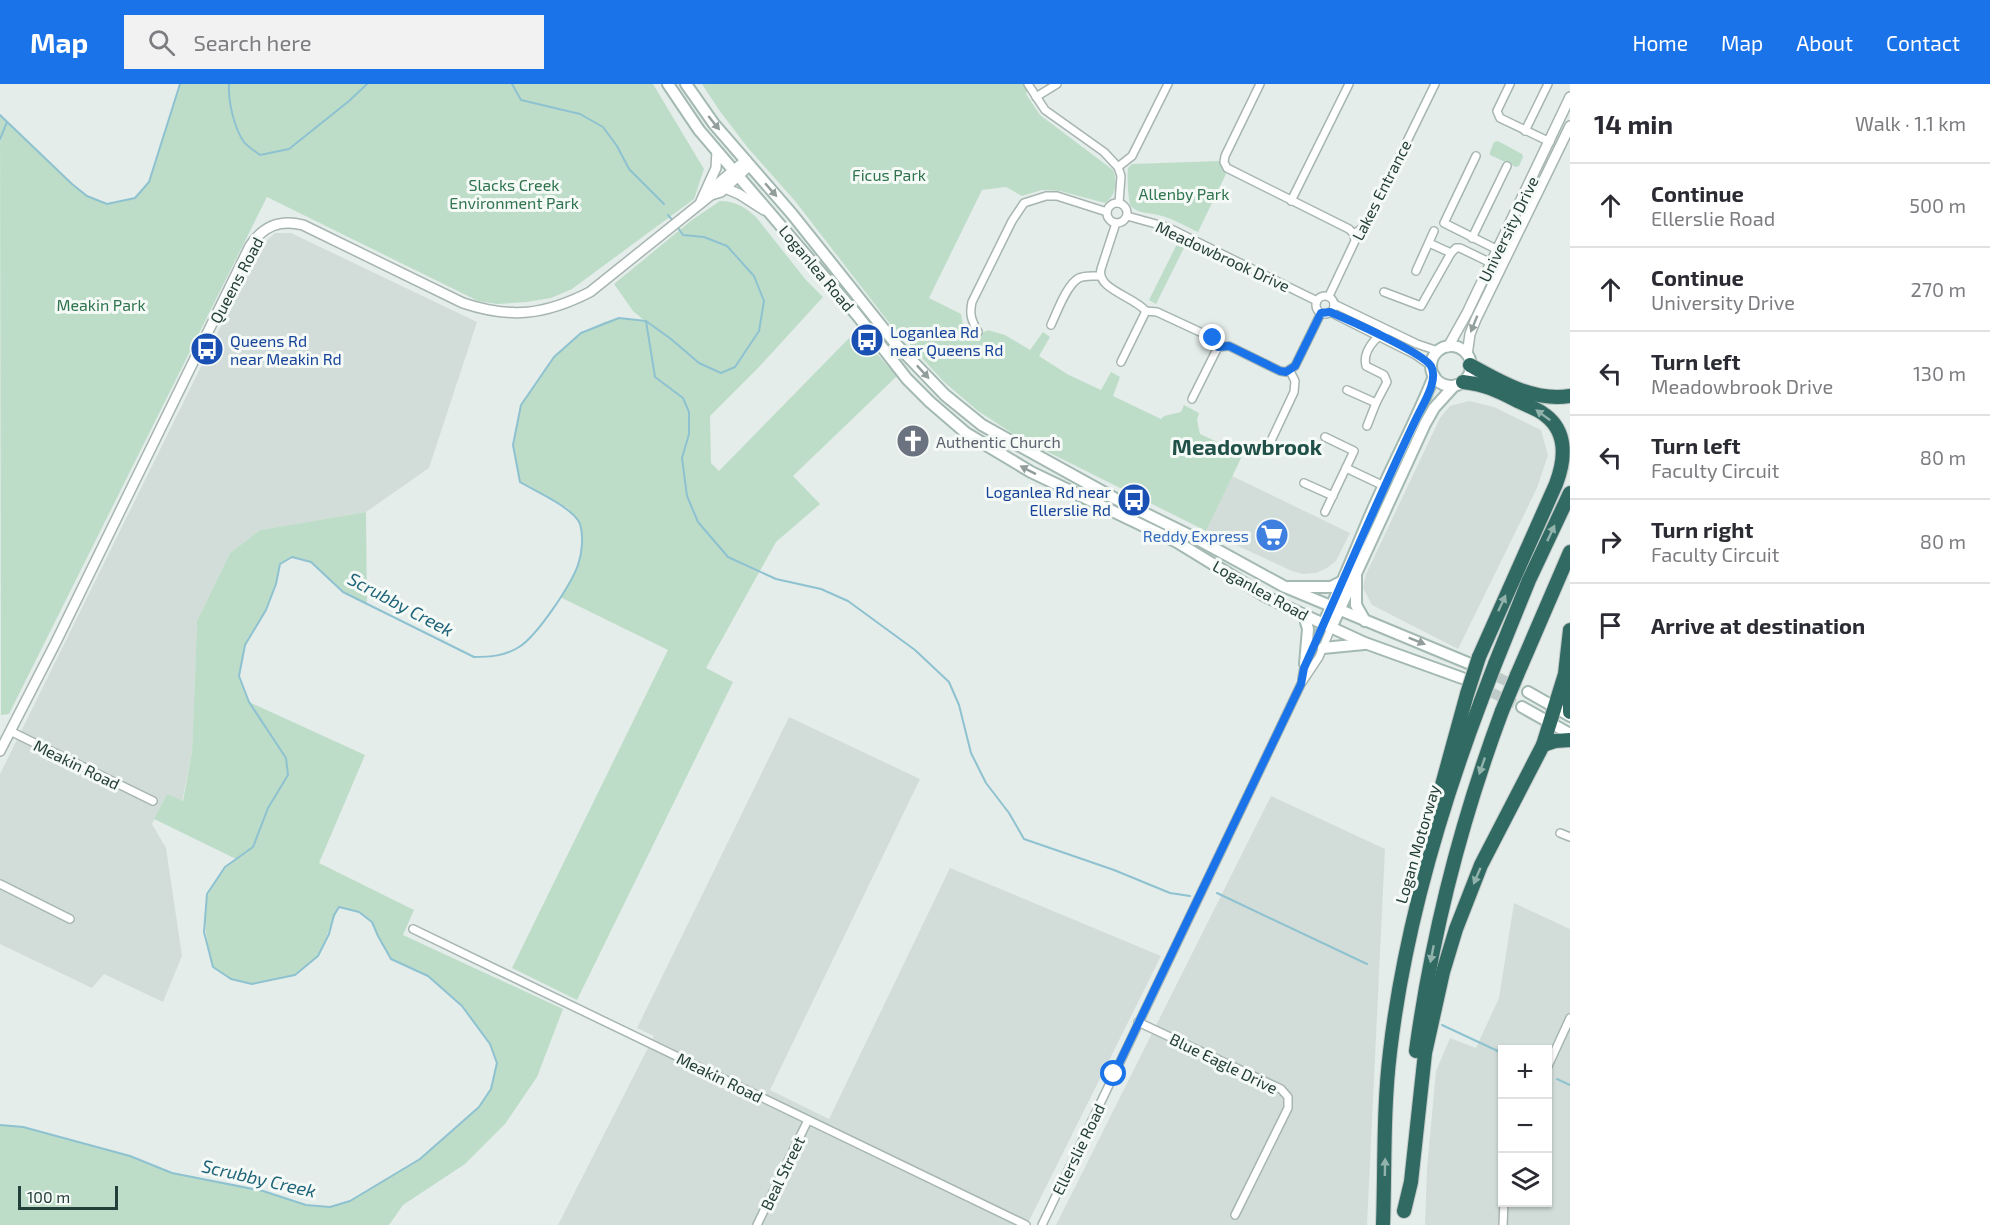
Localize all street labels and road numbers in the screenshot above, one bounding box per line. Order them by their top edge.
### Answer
street label: Lakes Entrance [1347,137,1415,243]
street label: University Drive [1474,173,1542,285]
street label: Meadowbrook Drive [1153,217,1293,295]
street label: Loganlea Road [775,221,859,315]
street label: Queens Road [205,234,268,327]
street label: Loganlea Road [1210,556,1312,624]
street label: Meakin Road [31,735,123,793]
street label: Logan Motorway [1391,782,1443,906]
street label: Blue Eagle Drive [1167,1029,1281,1097]
street label: Meakin Road [674,1048,766,1106]
street label: Ellerslie Road [1048,1100,1108,1198]
street label: Beal Street [756,1133,808,1213]

